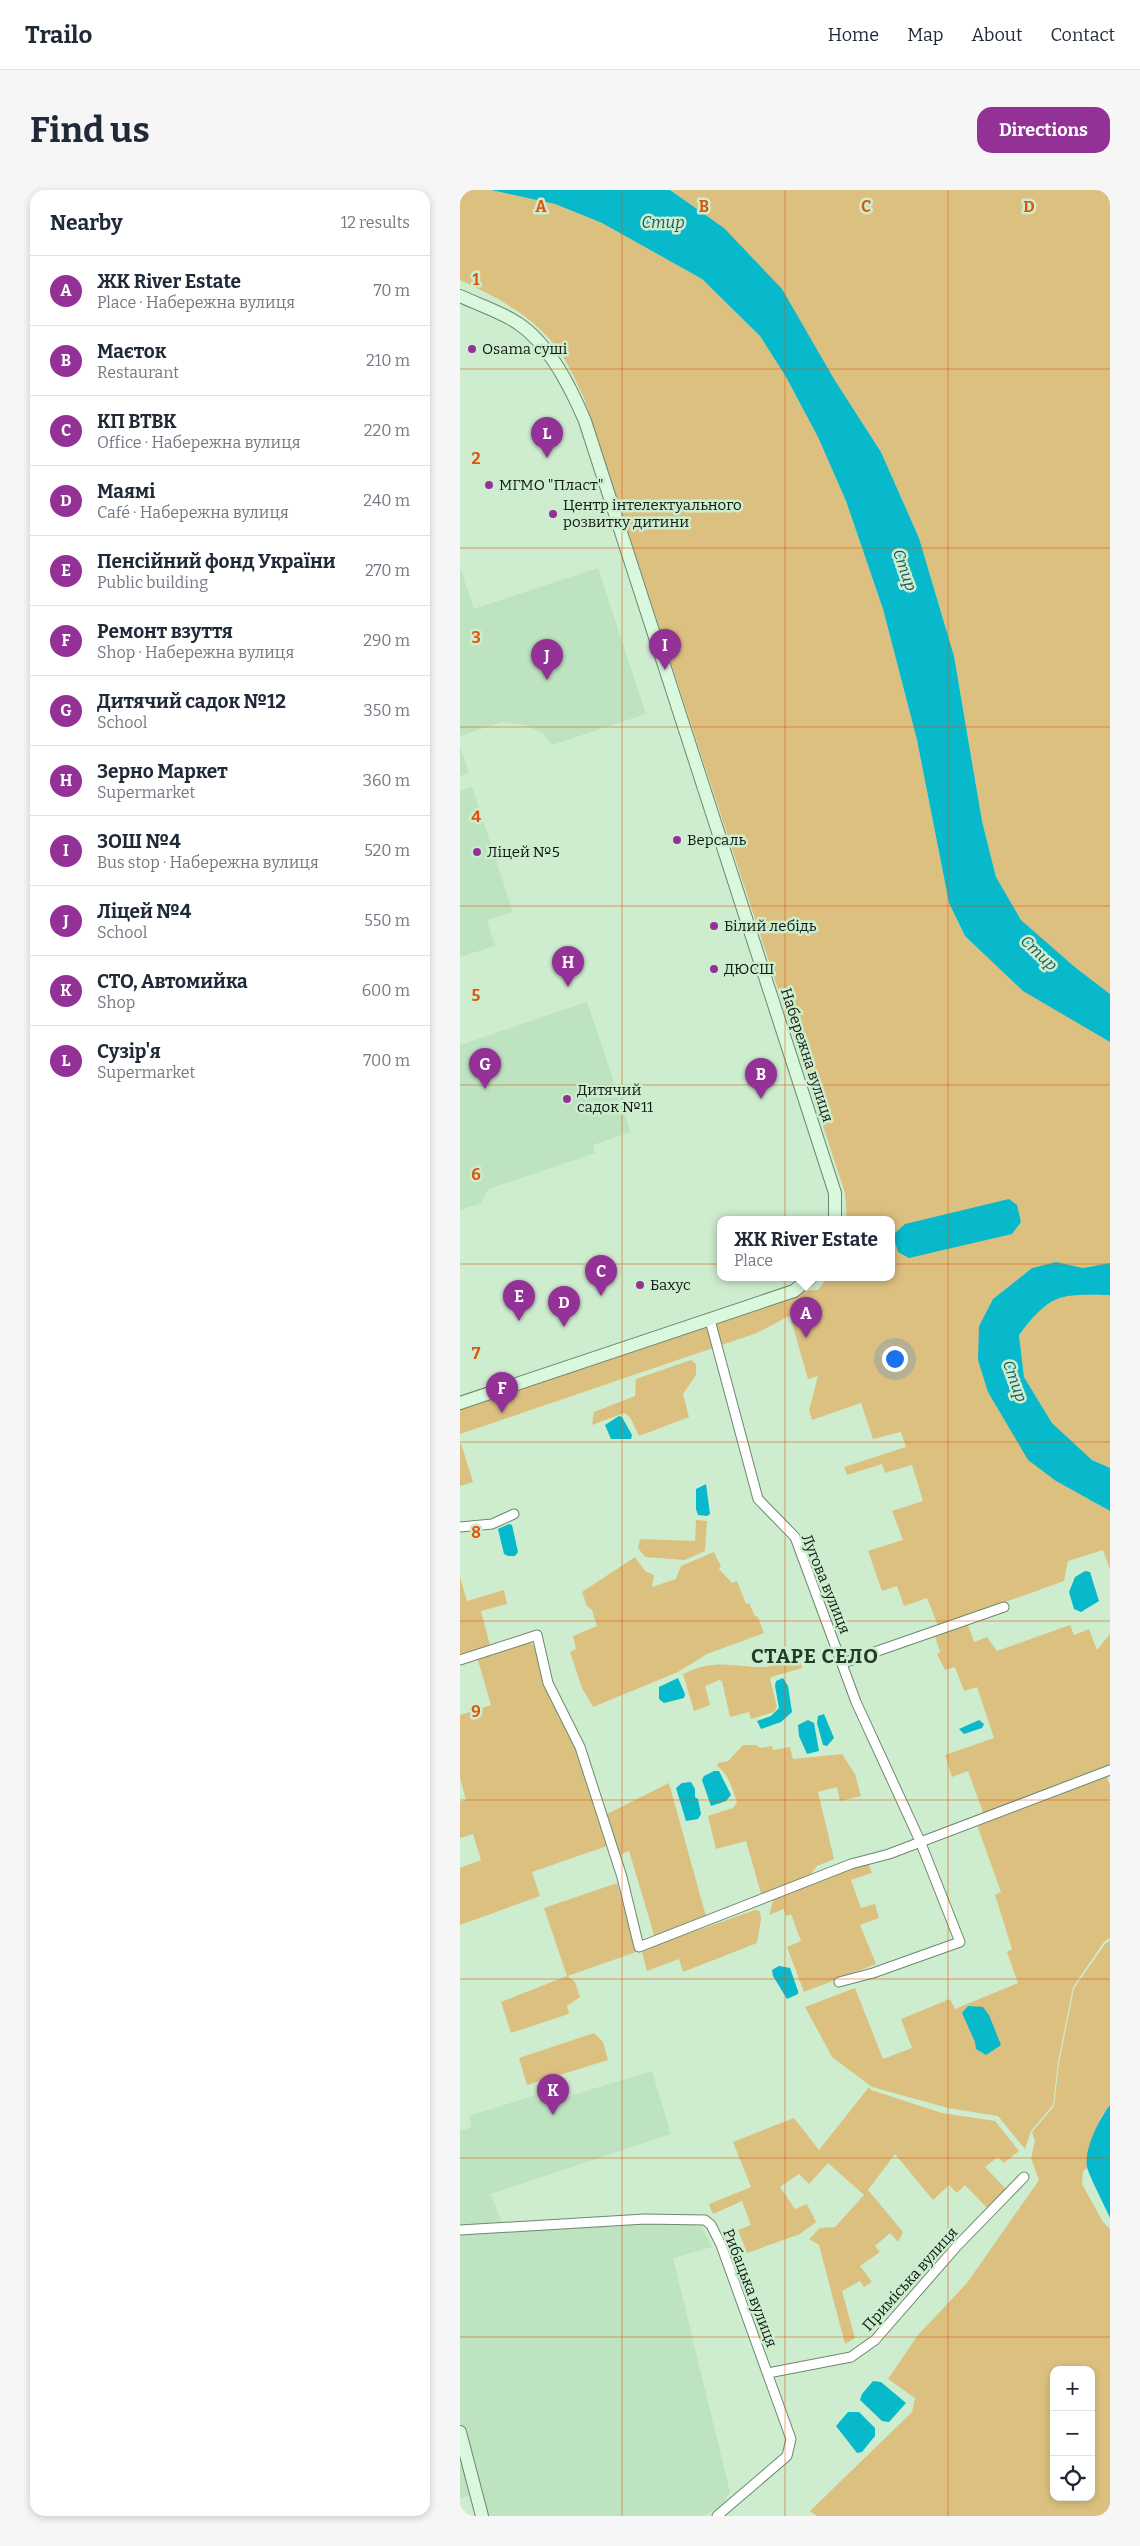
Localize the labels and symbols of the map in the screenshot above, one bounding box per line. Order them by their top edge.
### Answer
text: A [535,197,547,216]
text: B [699,197,709,216]
text: C [861,197,871,216]
text: D [1023,197,1035,216]
water label: Стир [641,213,685,232]
text: 1 [473,270,480,289]
place label: Osama cуші [482,340,568,358]
marker: Osama cуші [466,343,478,355]
pin: L [531,417,563,458]
text: 2 [471,449,481,468]
place label: МГМО "Пласт" [499,476,603,494]
marker: МГМО "Пласт" [483,479,495,491]
place label: Центр інтелектуального розвитку дитини [563,496,742,531]
marker: Центр інтелектуального розвитку дитини [547,508,559,520]
water label: Стир [889,547,921,593]
text: 3 [471,628,481,647]
pin: I [649,629,681,670]
pin: J [531,639,563,680]
text: 4 [471,807,481,826]
place label: Версаль [687,831,746,849]
marker: Версаль [671,834,683,846]
place label: Ліцей №5 [487,843,560,861]
marker: Ліцей №5 [471,846,483,858]
place label: Білий лебідь [724,917,817,935]
marker: Білий лебідь [708,920,720,932]
water label: Стир [1017,931,1061,975]
pin: H [552,946,584,987]
place label: ДЮСШ [724,960,774,978]
marker: ДЮСШ [708,963,720,975]
text: 5 [472,986,481,1005]
street label: Набережна вулиця [777,986,837,1124]
pin: G [469,1048,501,1089]
pin: B [745,1058,777,1099]
place label: Дитячий садок №11 [577,1081,653,1116]
marker: Дитячий садок №11 [561,1093,573,1105]
text: 6 [471,1165,481,1184]
pin: C [585,1255,617,1296]
place label: Бахус [650,1276,691,1294]
marker: Бахус [634,1279,646,1291]
pin: E [503,1280,535,1321]
pin: D [548,1286,580,1327]
pin: A [790,1297,822,1338]
text: 7 [472,1344,481,1363]
your location [882,1346,908,1372]
water label: Стир [999,1358,1031,1404]
pin: F [486,1372,518,1413]
text: 8 [471,1523,481,1542]
street label: Лугова вулиця [798,1532,854,1636]
district label: СТАРЕ СЕЛО [751,1644,879,1668]
text: 9 [471,1702,481,1721]
pin: K [537,2074,569,2115]
street label: Приміська вулиця [859,2223,961,2335]
street label: Рибацька вулиця [719,2226,781,2350]

